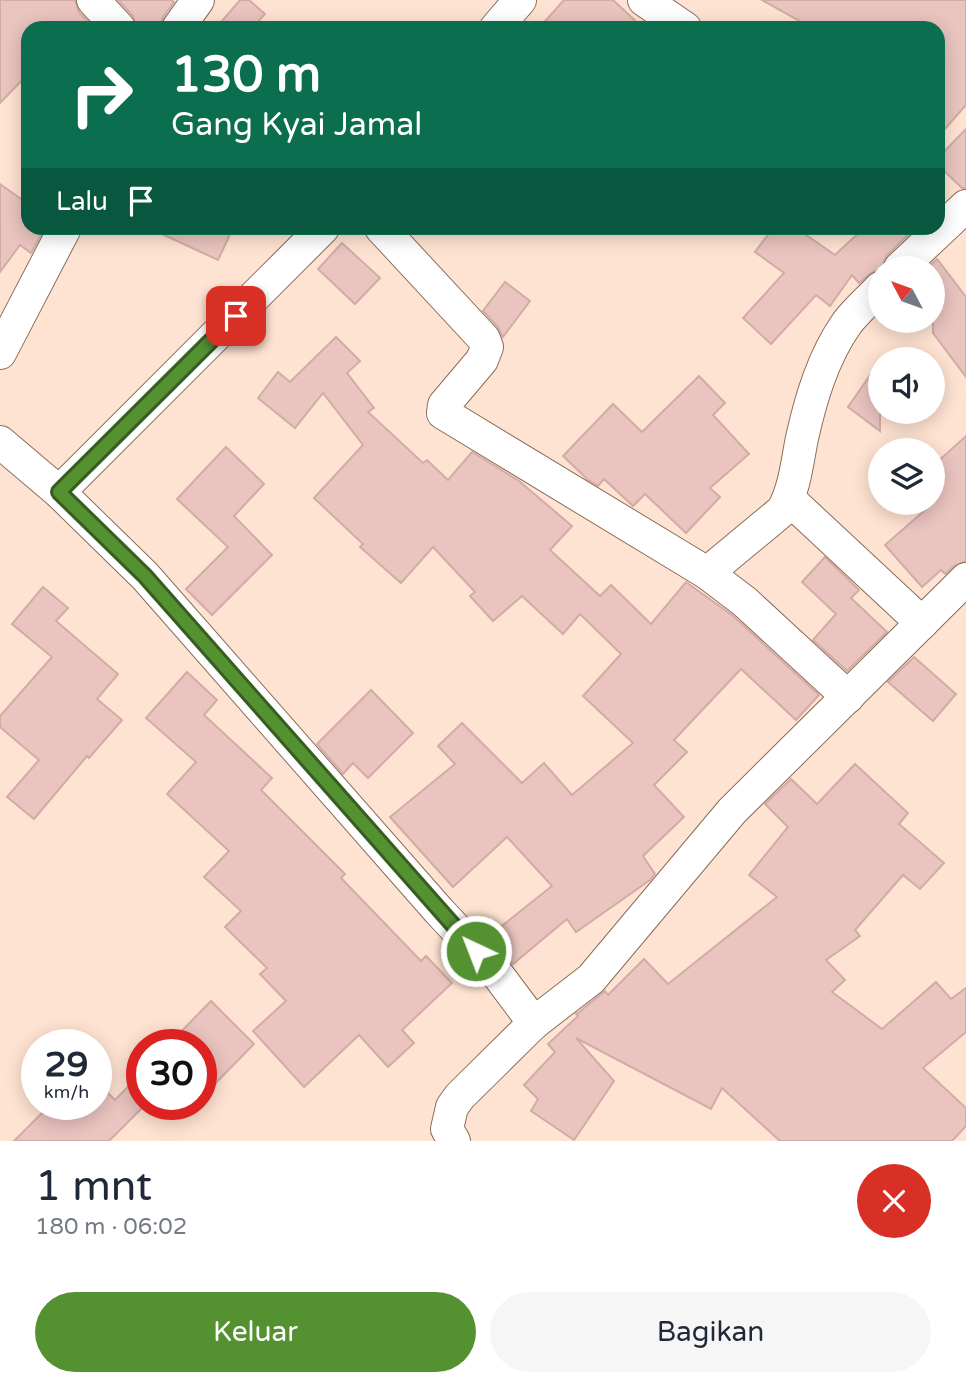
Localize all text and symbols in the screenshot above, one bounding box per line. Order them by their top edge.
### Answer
text: 130 m [171,46,321,105]
icon: right [56,49,147,140]
text: Gang Kyai Jamal [171,106,422,144]
icon: arrive [122,182,160,220]
text: Lalu [56,186,108,217]
north arrow [868,256,945,332]
map controls [868,256,945,515]
pin [206,286,266,346]
icon: arrive [217,297,255,335]
button: sound [868,347,945,424]
button: layers [868,438,945,515]
position arrow [439,914,513,988]
speed limit sign: 30 [126,1029,217,1120]
text: 29 [45,1044,88,1086]
text: km/h [44,1081,89,1103]
text: 1 mnt [35,1161,152,1212]
button: close [857,1164,931,1238]
text: 180 m · 06:02 [35,1213,187,1241]
button: Keluar [35,1292,476,1372]
button: Bagikan [490,1292,931,1372]

